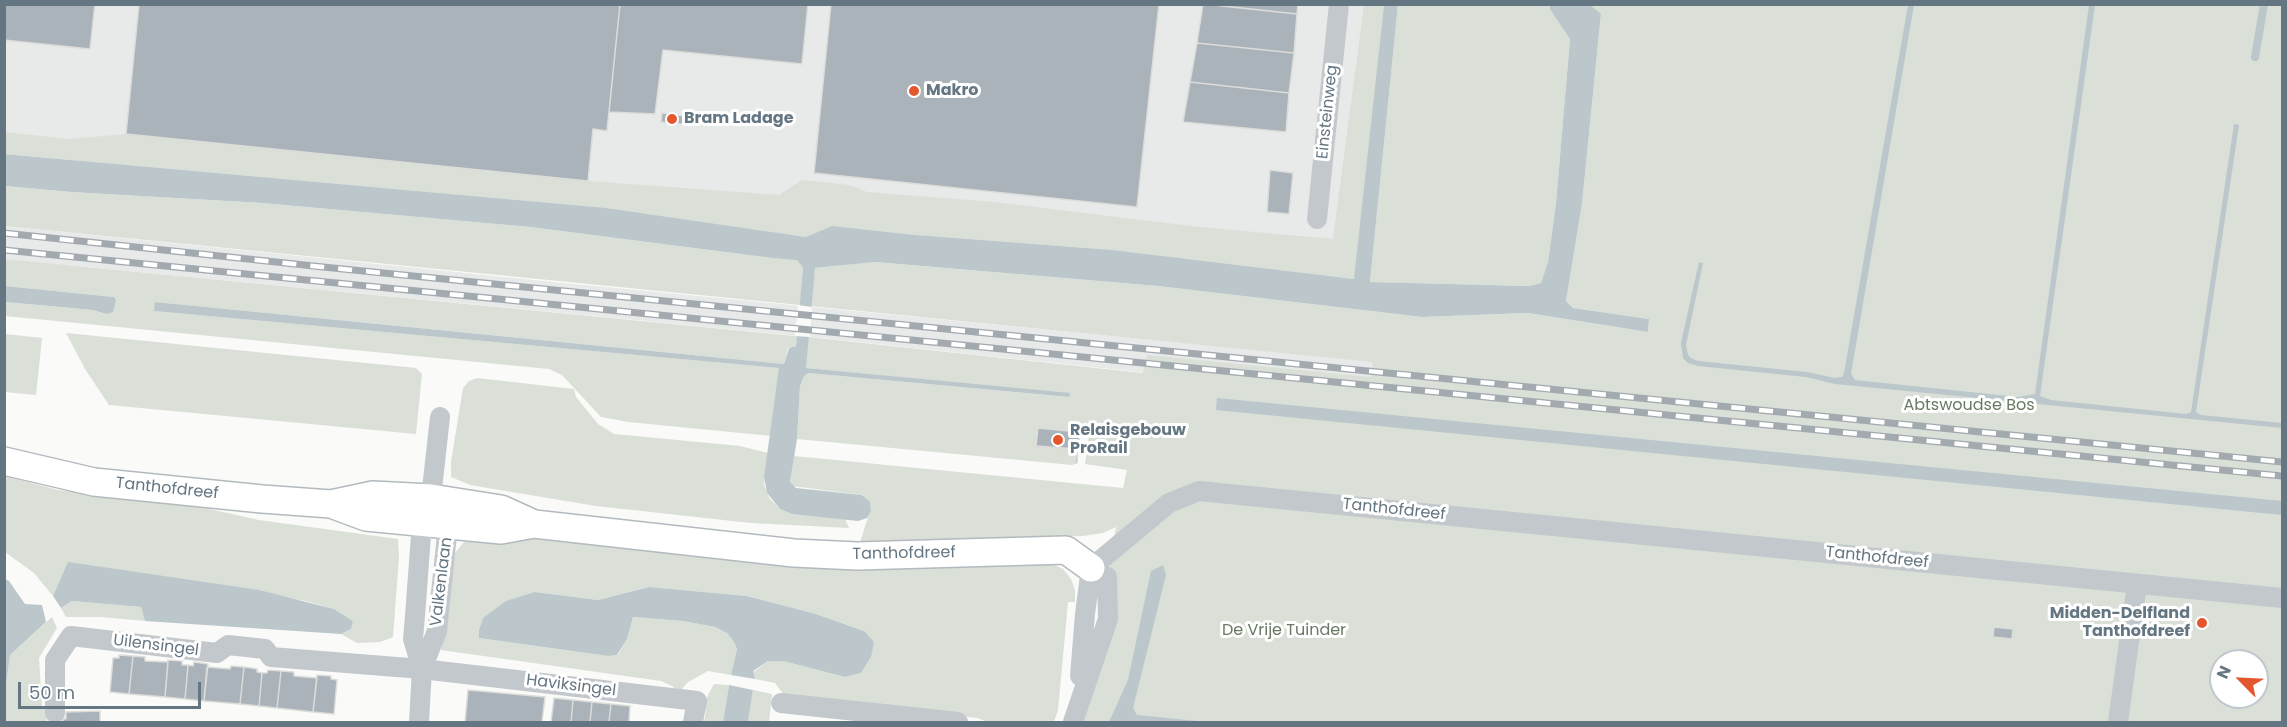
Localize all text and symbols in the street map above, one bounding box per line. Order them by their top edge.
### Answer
street label: Einsteinweg [1314,64,1342,160]
place label: Makro [926,81,978,101]
marker: Makro [907,84,921,98]
place label: Bram Ladage [684,109,794,129]
marker: Bram Ladage [665,112,679,126]
park label: Abtswoudse Bos [1903,396,2035,416]
place label: Relaisgebouw ProRail [1070,421,1186,459]
marker: Relaisgebouw ProRail [1051,433,1065,447]
street label: Tanthofdreef [115,474,219,504]
street label: Tanthofdreef [1342,495,1446,525]
street label: Valkenlaan [427,536,457,628]
street label: Tanthofdreef [1825,543,1929,573]
street label: Tanthofdreef [852,544,956,564]
place label: Midden-Delfland Tanthofdreef [2050,604,2190,642]
marker: Midden-Delfland Tanthofdreef [2195,616,2209,630]
park label: De Vrije Tuinder [1222,621,1346,641]
street label: Uilensingel [112,631,200,661]
north arrow [2209,649,2269,709]
text: N [2211,662,2237,682]
scale bar [21,670,204,708]
street label: Haviksingel [525,671,617,701]
text: 50 m [29,680,75,705]

